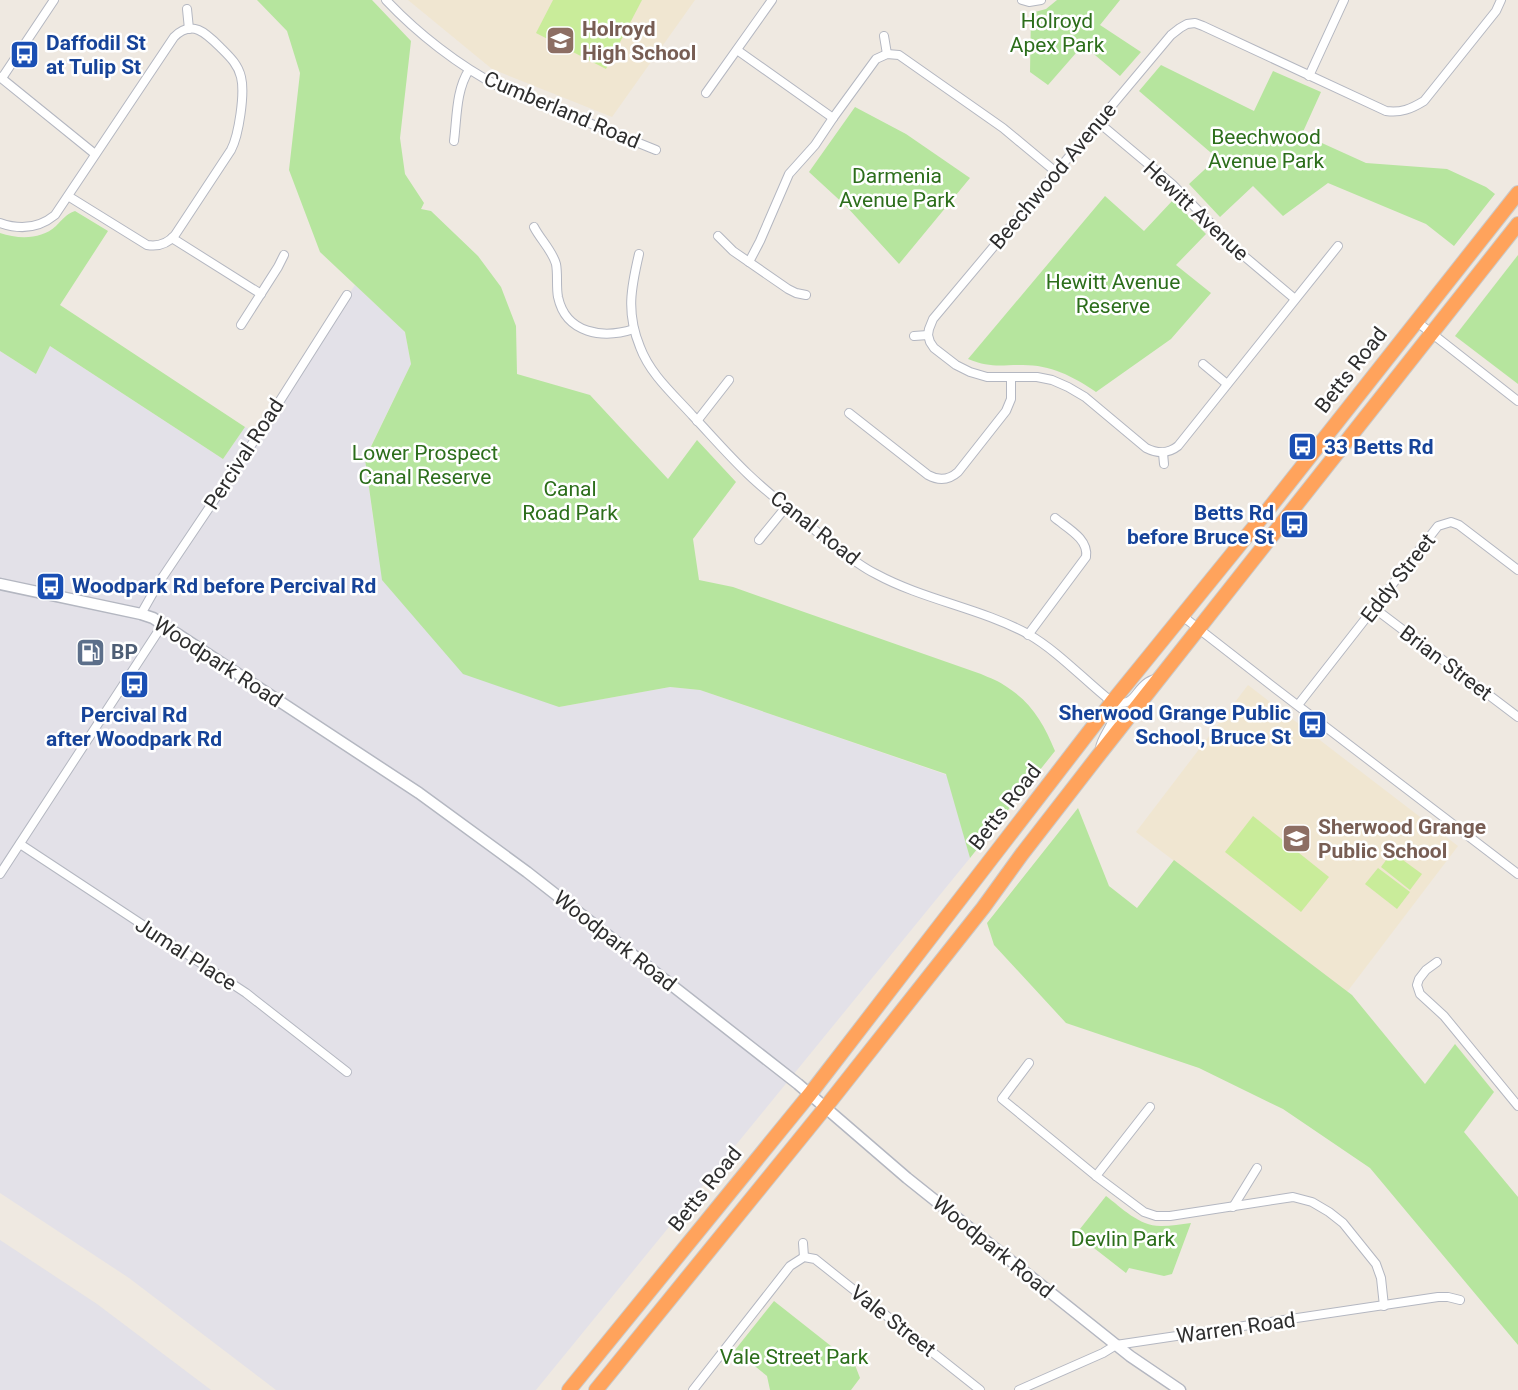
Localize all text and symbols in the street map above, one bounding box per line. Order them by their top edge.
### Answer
park label: Holroyd Apex Park [1010,9,1105,57]
place label: Holroyd High School [582,17,696,65]
school or university icon: Holroyd High School [545,25,577,57]
place label: Daffodil St at Tulip St [46,31,146,79]
bus stop icon: Daffodil St at Tulip St [9,39,41,71]
street label: Cumberland Road [480,66,644,154]
street label: Beechwood Avenue [985,98,1121,254]
park label: Beechwood Avenue Park [1208,125,1324,173]
street label: Hewitt Avenue [1139,156,1253,266]
park label: Darmenia Avenue Park [839,164,955,212]
park label: Hewitt Avenue Reserve [1046,270,1180,318]
street label: Betts Road [1310,322,1392,418]
street label: Percival Road [199,394,289,514]
bus stop icon: 33 Betts Rd [1287,431,1319,463]
place label: 33 Betts Rd [1324,435,1434,459]
park label: Lower Prospect Canal Reserve [352,441,498,489]
park label: Canal Road Park [522,477,618,525]
street label: Canal Road [766,486,864,570]
place label: Betts Rd before Bruce St [1127,501,1274,549]
bus stop icon: Betts Rd before Bruce St [1279,509,1311,541]
street label: Eddy Street [1356,529,1440,627]
bus stop icon: Woodpark Rd before Percival Rd [35,570,67,602]
place label: Woodpark Rd before Percival Rd [72,574,376,598]
street label: Woodpark Road [149,612,287,712]
street label: Brian Street [1395,621,1497,705]
fuel station icon: BP [74,636,106,668]
place label: BP [111,640,138,664]
bus stop icon: Percival Rd after Woodpark Rd [118,668,150,700]
place label: Sherwood Grange Public School, Bruce St [1059,701,1291,749]
place label: Percival Rd after Woodpark Rd [46,703,222,751]
bus stop icon: Sherwood Grange Public School, Bruce St [1296,709,1328,741]
street label: Betts Road [964,759,1046,855]
place label: Sherwood Grange Public School [1318,815,1486,863]
school or university icon: Sherwood Grange Public School [1281,823,1313,855]
street label: Woodpark Road [549,886,681,996]
street label: Jumal Place [131,913,241,995]
street label: Betts Road [664,1142,746,1236]
street label: Woodpark Road [928,1191,1058,1303]
park label: Devlin Park [1071,1227,1176,1251]
street label: Vale Street [846,1280,940,1362]
street label: Warren Road [1175,1308,1297,1348]
park label: Vale Street Park [720,1345,869,1369]

